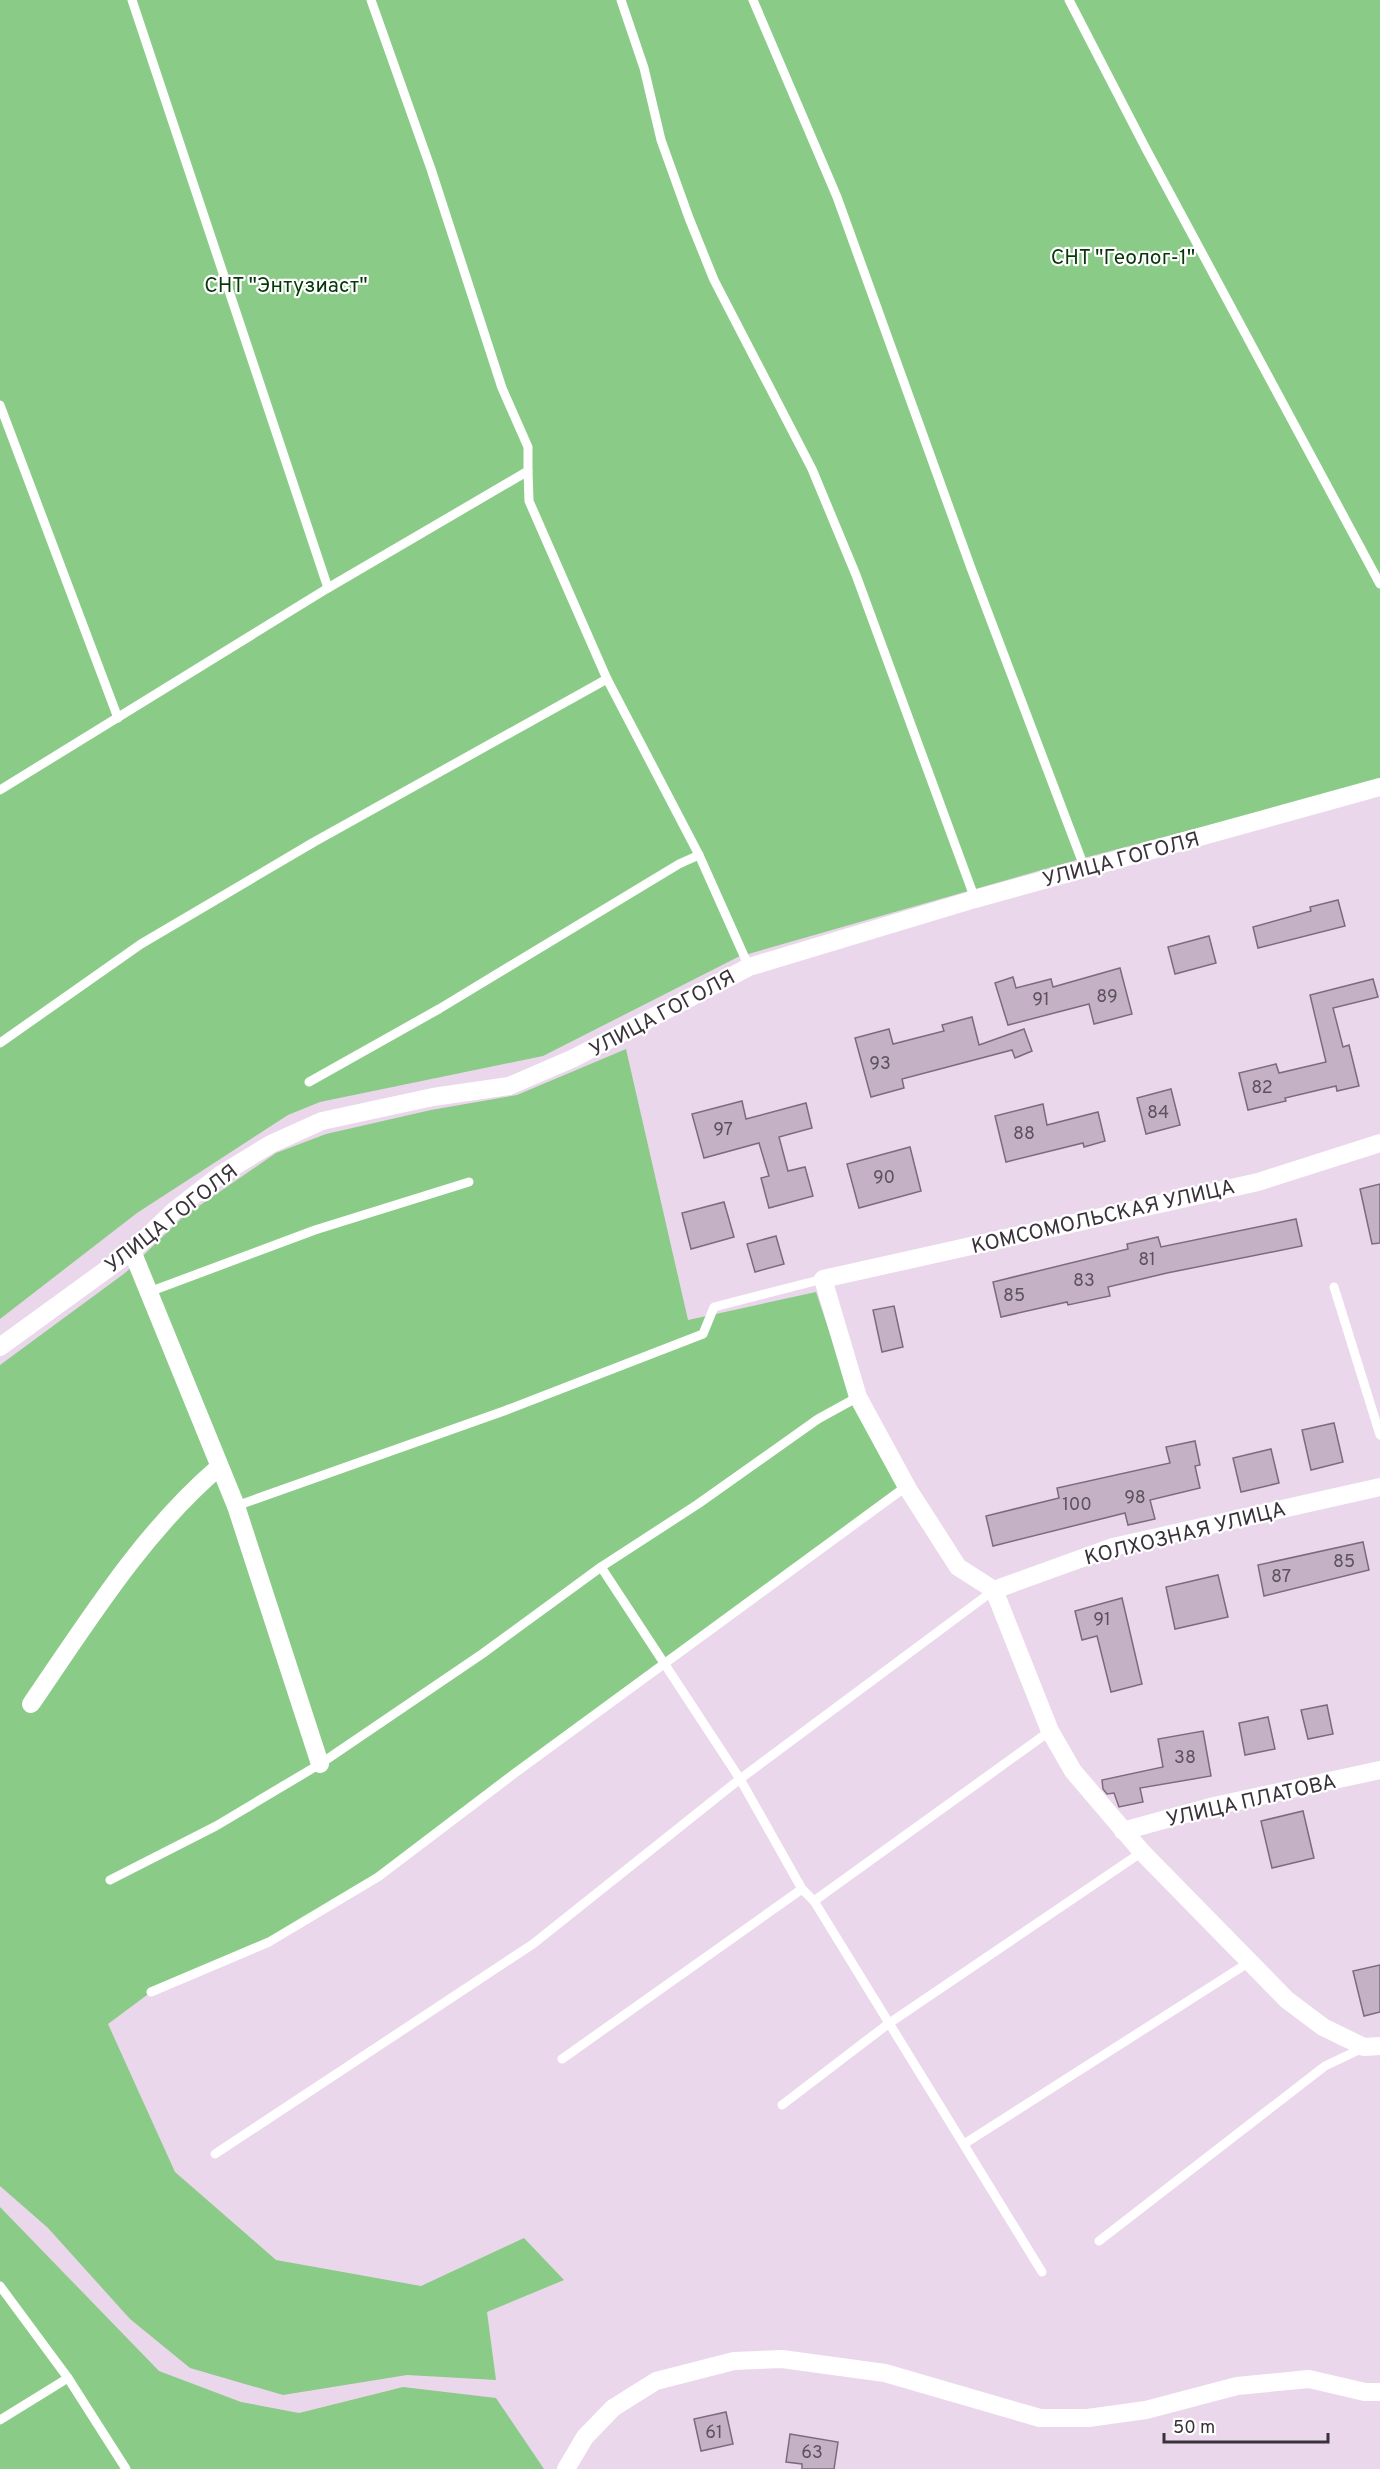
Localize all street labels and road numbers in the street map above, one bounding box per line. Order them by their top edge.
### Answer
street label: УЛИЦА ГОГОЛЯ [1040,826,1203,894]
street label: УЛИЦА ГОГОЛЯ [585,964,740,1064]
street label: УЛИЦА ГОГОЛЯ [100,1159,244,1280]
street label: КОМСОМОЛЬСКАЯ УЛИЦА [969,1174,1238,1261]
street label: КОЛХОЗНАЯ УЛИЦА [1082,1496,1289,1573]
street label: УЛИЦА ПЛАТОВА [1164,1769,1339,1834]

